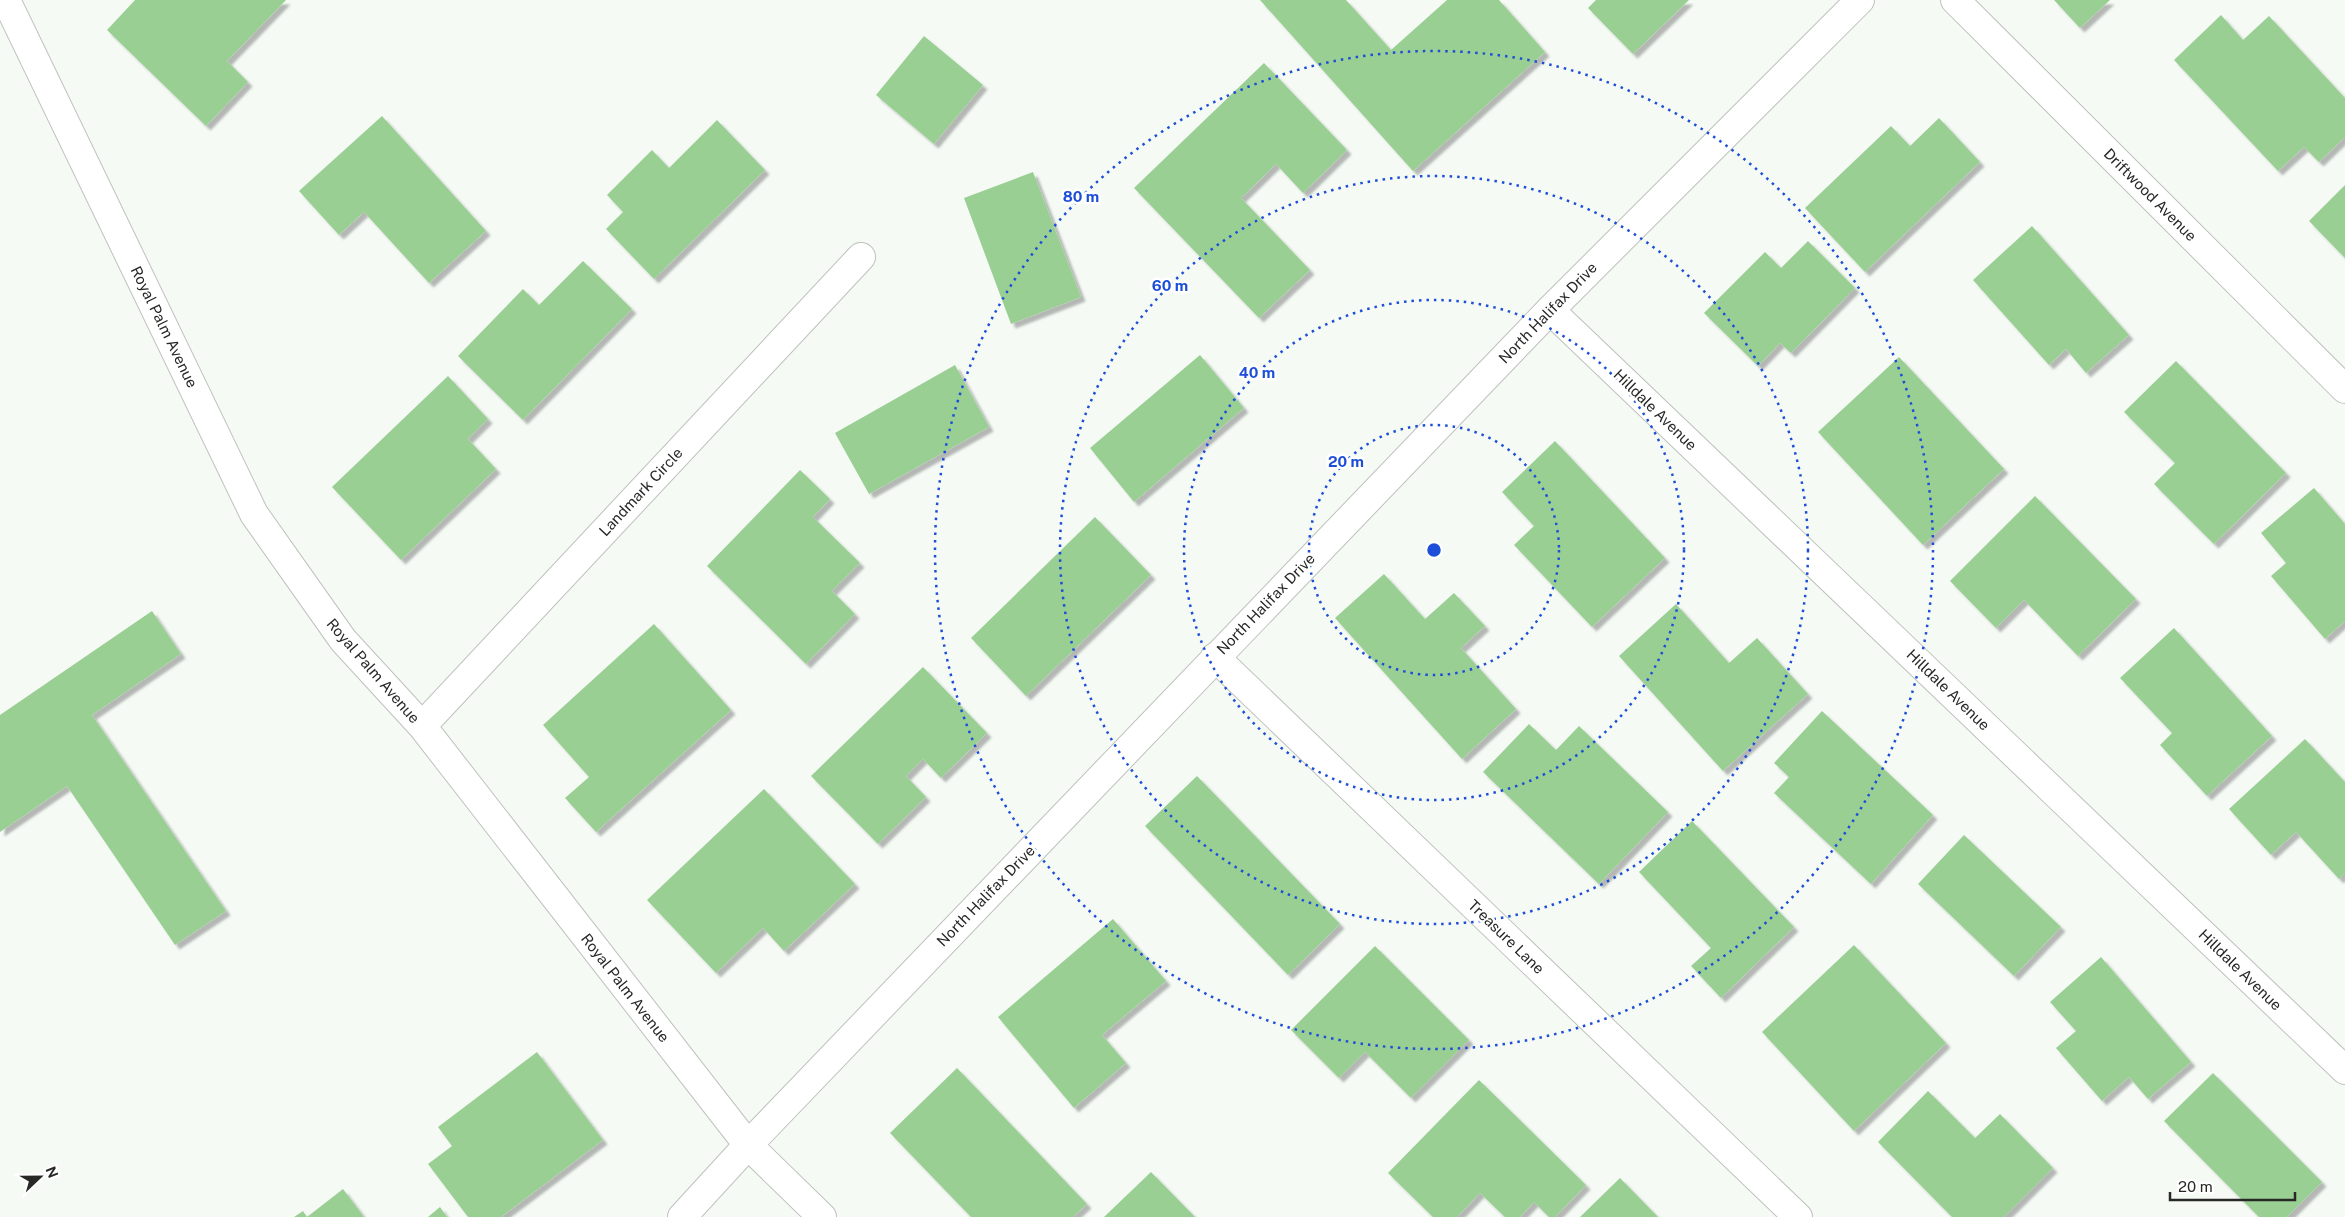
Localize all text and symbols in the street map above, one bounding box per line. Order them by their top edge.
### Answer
street label: Driftwood Avenue [2101,145,2200,244]
text: 80 m [1063,188,1099,205]
street label: North Halifax Drive [1495,259,1600,367]
street label: Royal Palm Avenue [128,263,201,390]
text: 60 m [1152,277,1188,294]
text: 40 m [1239,364,1275,381]
street label: Hilldale Avenue [1610,366,1700,454]
street label: Landmark Circle [595,444,686,539]
text: 20 m [1328,453,1364,470]
centre of rings [1425,541,1443,559]
street label: North Halifax Drive [1213,550,1318,658]
street label: Royal Palm Avenue [323,615,423,726]
street label: Hilldale Avenue [1903,646,1993,734]
street label: North Halifax Drive [933,842,1038,950]
street label: Treasure Lane [1465,896,1548,977]
street label: Hilldale Avenue [2195,926,2285,1014]
street label: Royal Palm Avenue [578,930,673,1045]
north arrow [15,1152,65,1202]
text: N [43,1164,62,1180]
scale bar [2170,1170,2295,1202]
text: 20 m [2178,1178,2213,1195]

